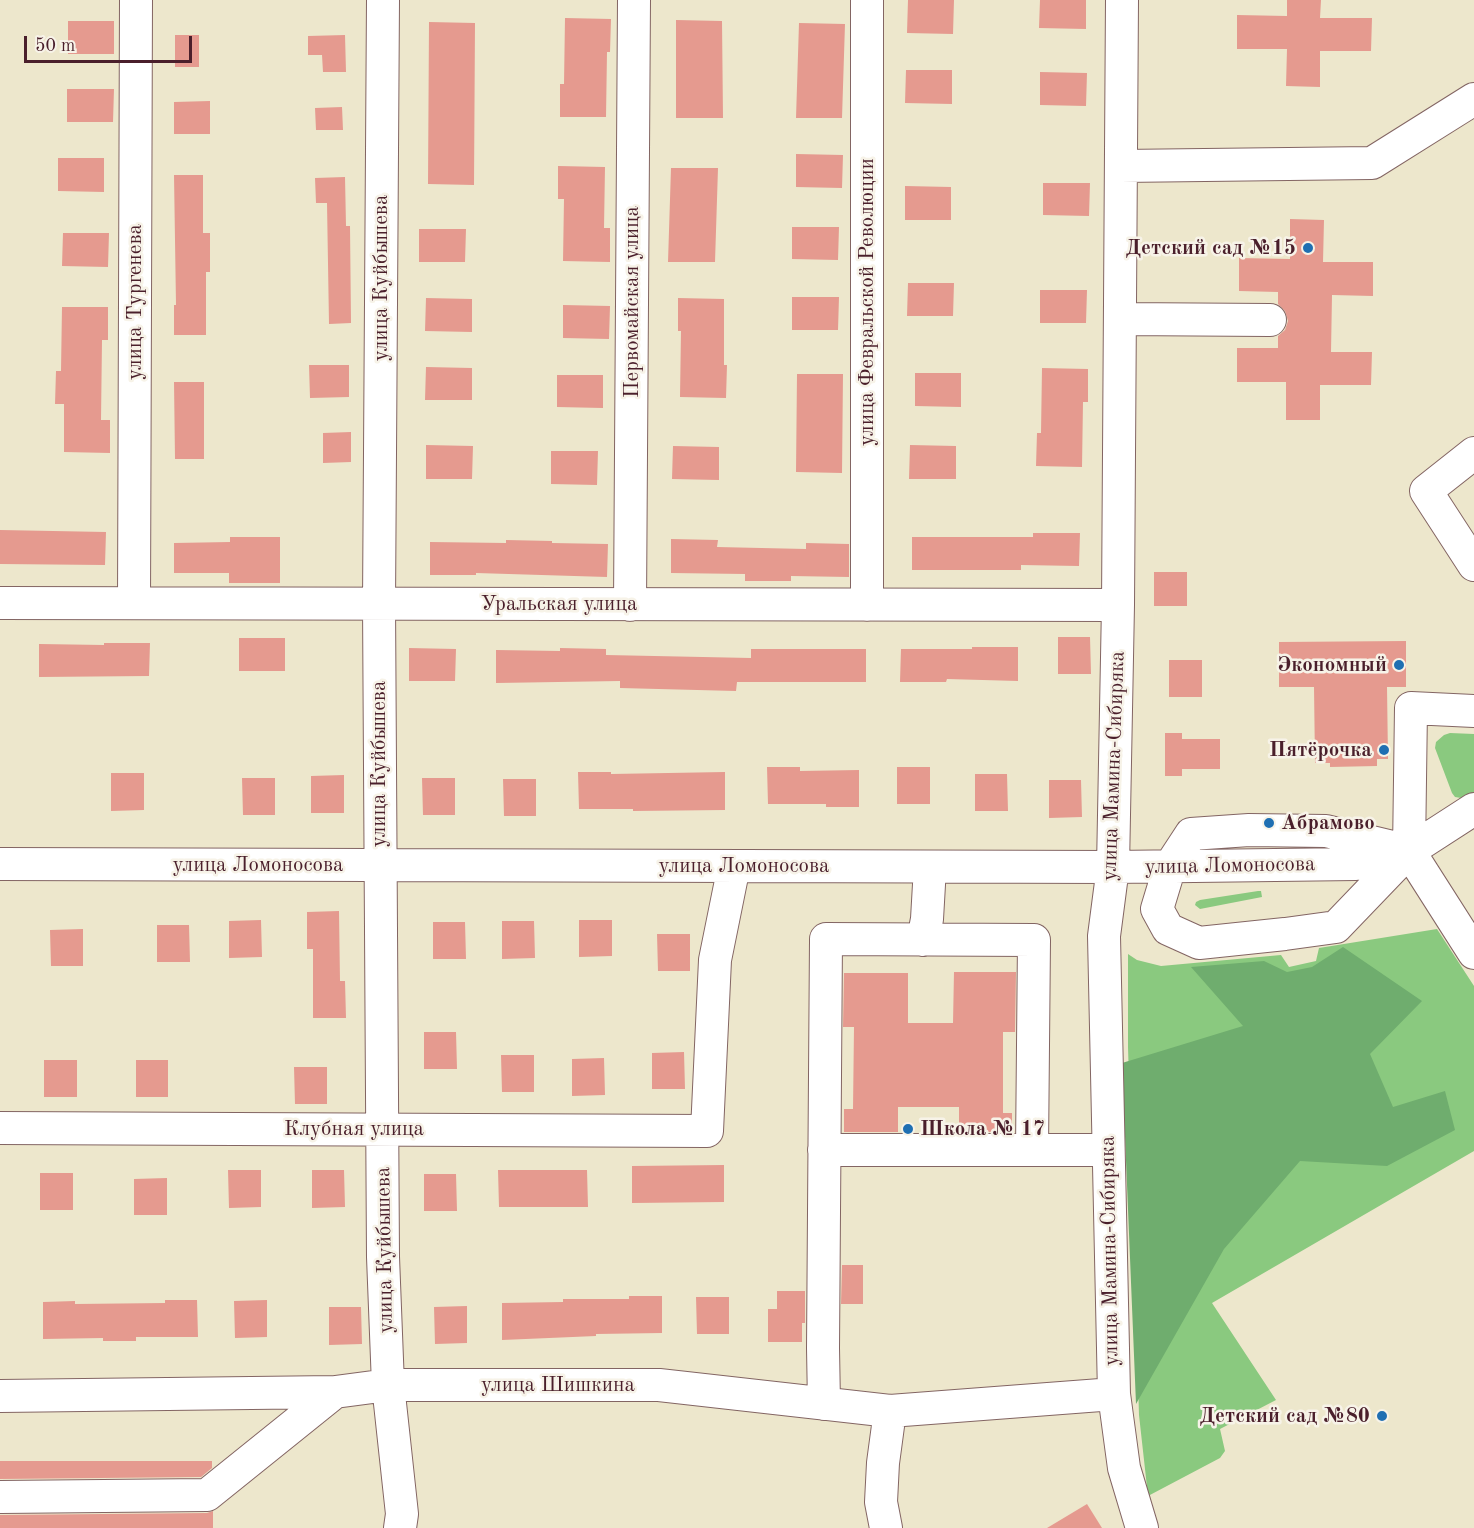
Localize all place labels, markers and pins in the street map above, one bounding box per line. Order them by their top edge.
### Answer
place label: Детский сад №15 [1126,235,1296,261]
marker: Детский сад №15 [1301,241,1315,255]
place label: Экономный [1277,652,1387,678]
marker: Экономный [1392,658,1406,672]
place label: Пятёрочка [1269,737,1372,763]
marker: Пятёрочка [1377,743,1391,757]
place label: Абрамово [1281,810,1375,836]
marker: Абрамово [1262,816,1276,830]
place label: Школа № 17 [920,1116,1045,1142]
marker: Школа № 17 [901,1122,915,1136]
place label: Детский сад №80 [1200,1403,1370,1429]
marker: Детский сад №80 [1375,1409,1389,1423]

